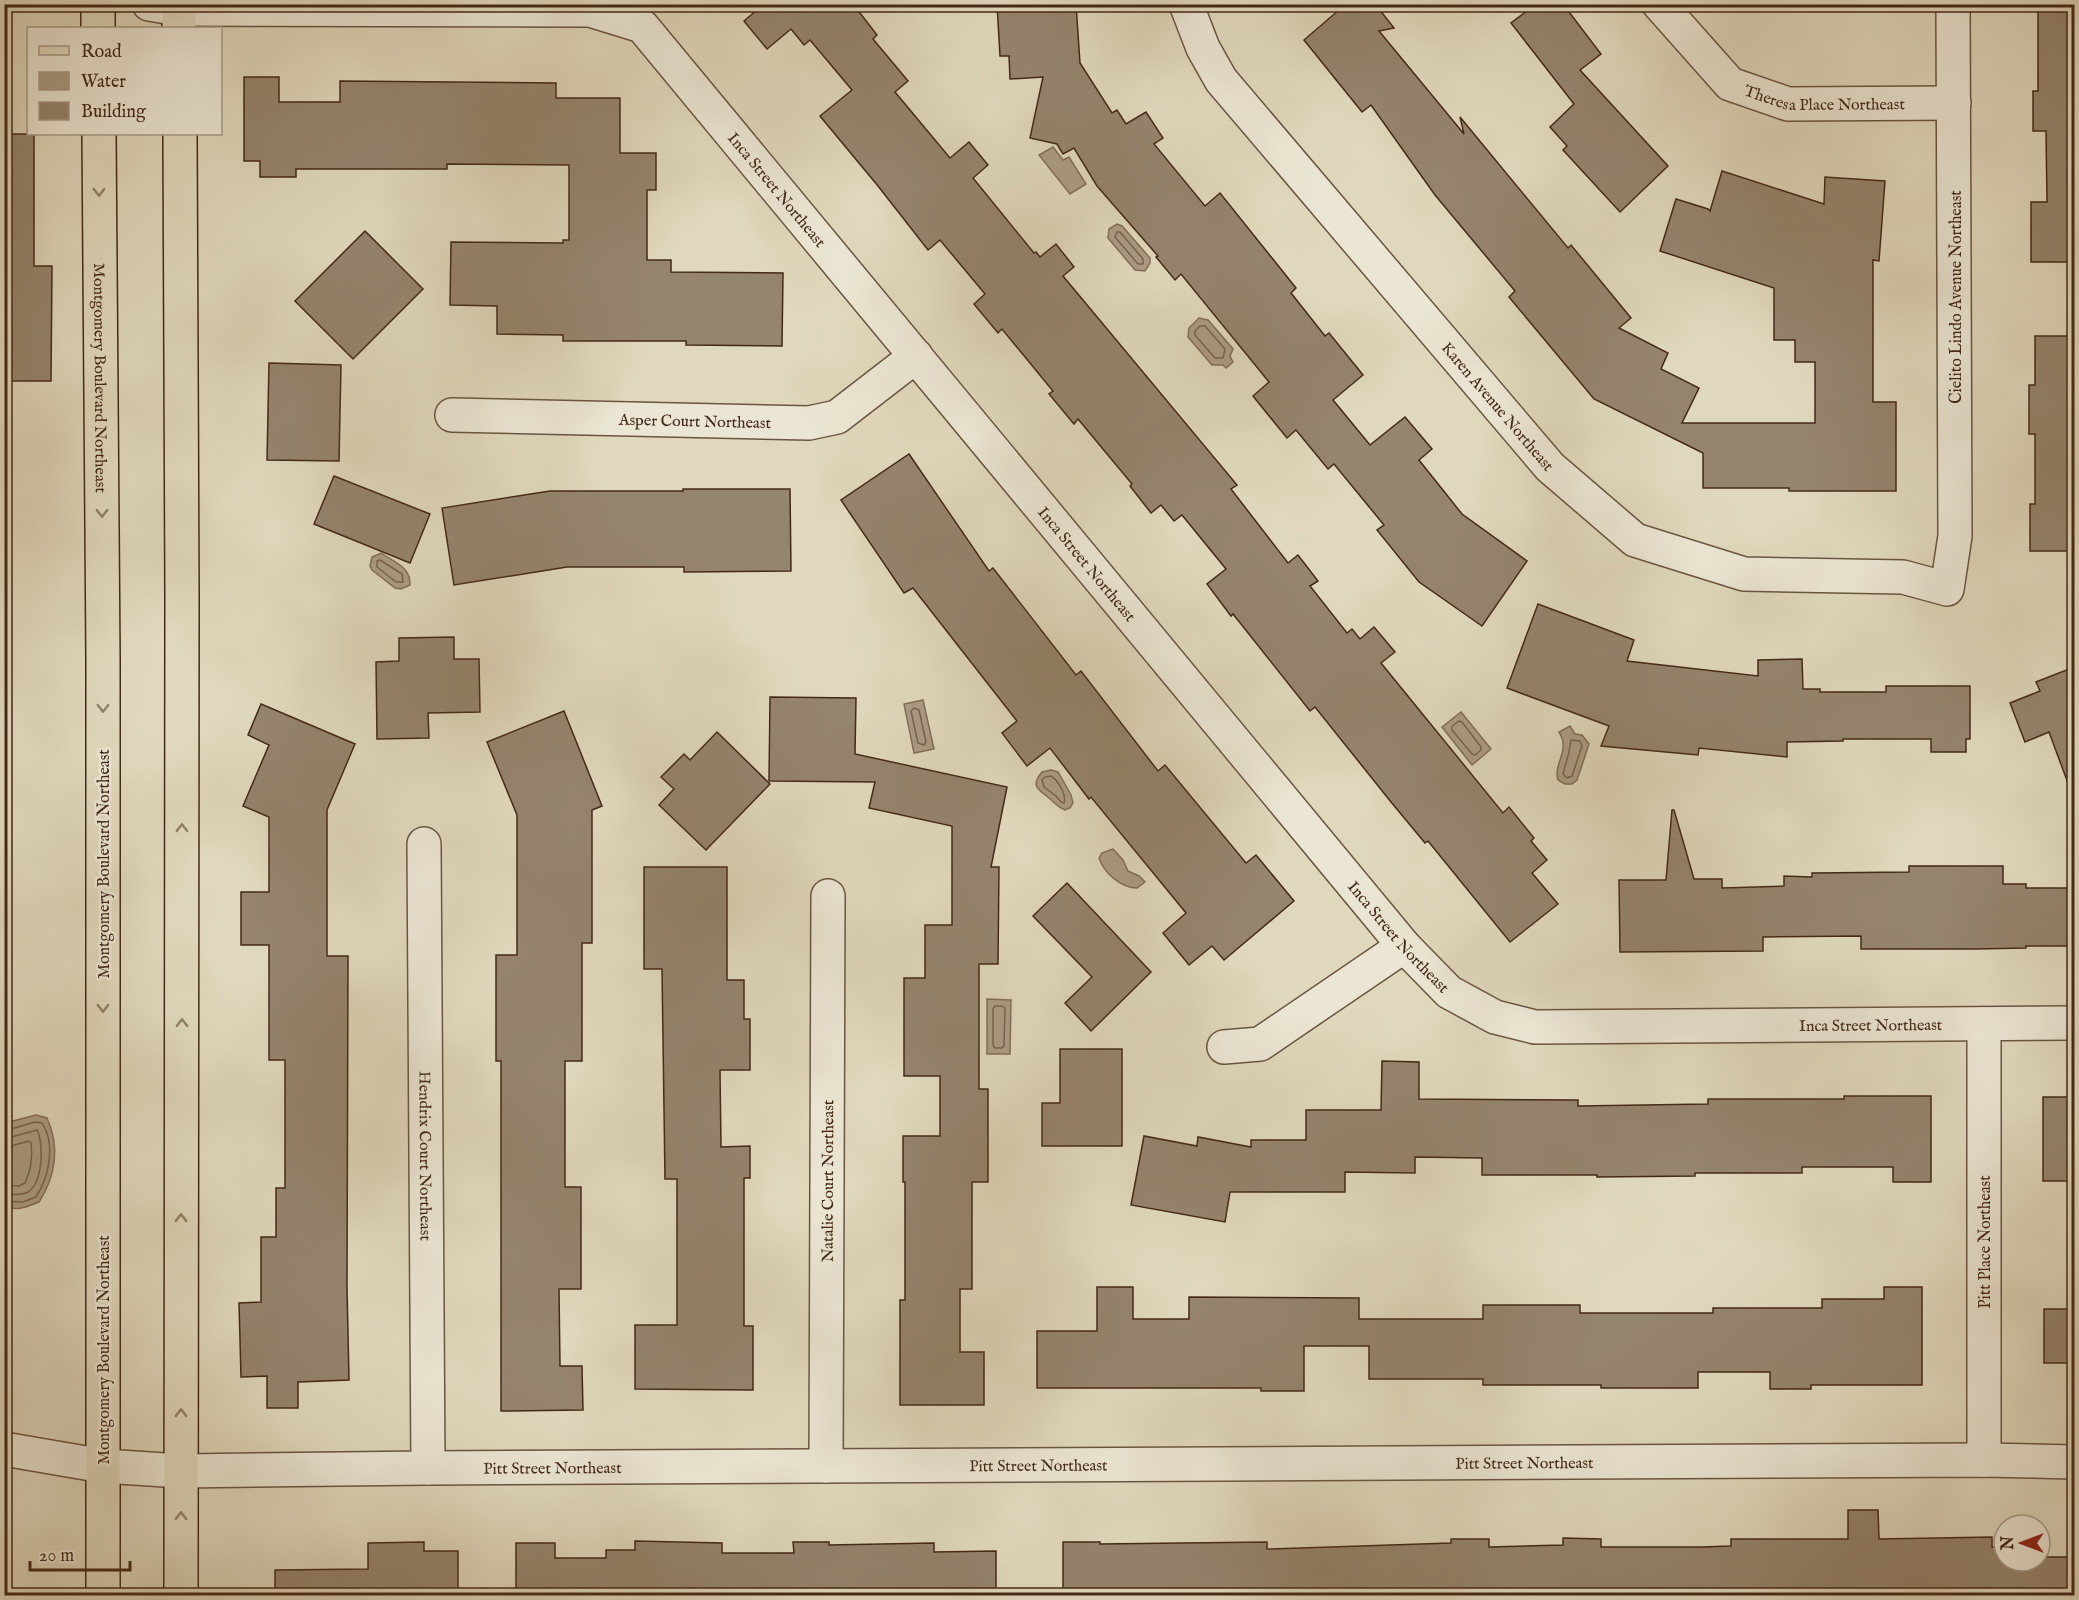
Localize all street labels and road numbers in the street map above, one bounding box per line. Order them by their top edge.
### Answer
street label: Theresa Place Northeast [1741,82,1905,116]
street label: Inca Street Northeast [722,129,830,253]
street label: Cielito Lindo Avenue Northeast [1947,190,1967,404]
street label: Montgomery Boulevard Northeast [88,263,110,494]
street label: Karen Avenue Northeast [1436,339,1558,477]
street label: Asper Court Northeast [618,411,772,434]
street label: Inca Street Northeast [1032,503,1140,627]
street label: Montgomery Boulevard Northeast [95,749,115,979]
street label: Inca Street Northeast [1342,878,1453,998]
street label: Inca Street Northeast [1799,1016,1943,1037]
street label: Hendrix Court Northeast [413,1071,435,1241]
street label: Natalie Court Northeast [819,1099,839,1262]
street label: Pitt Place Northeast [1976,1175,1996,1309]
street label: Montgomery Boulevard Northeast [95,1235,115,1465]
street label: Pitt Street Northeast [1455,1454,1594,1475]
street label: Pitt Street Northeast [969,1457,1108,1477]
street label: Pitt Street Northeast [483,1459,622,1480]

